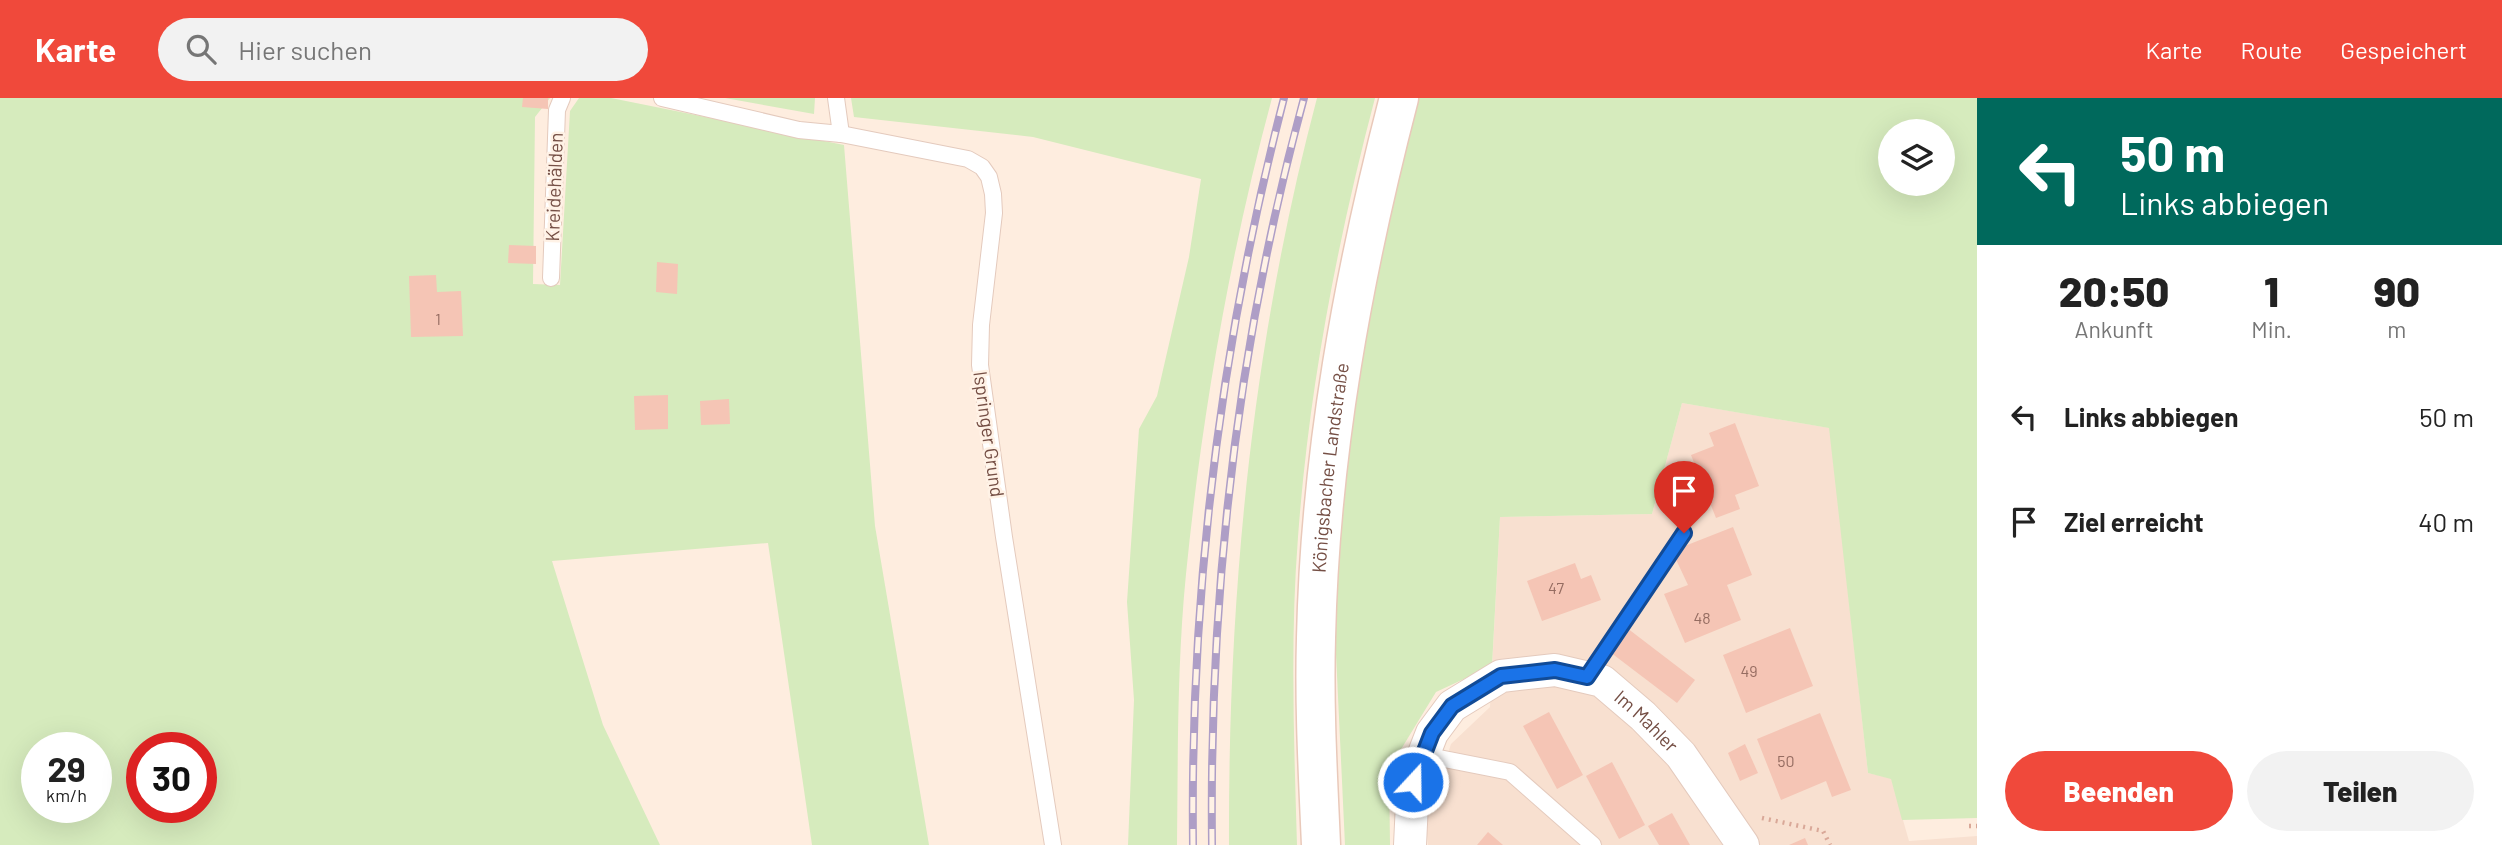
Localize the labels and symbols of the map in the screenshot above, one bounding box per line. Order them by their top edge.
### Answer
street label: Kreidehälden [540,132,567,242]
house number: 1 [435,309,441,328]
street label: Königsbacher Landstraße [1307,361,1353,573]
street label: Ispringer Grund [969,370,1010,498]
pin [1654,461,1714,533]
house number: 47 [1548,578,1564,597]
house number: 48 [1693,608,1711,627]
house number: 49 [1740,661,1758,680]
street label: Im Mahler [1610,685,1683,756]
speed limit sign: 30 [126,732,217,823]
position arrow [1376,745,1450,819]
house number: 50 [1777,751,1795,770]

